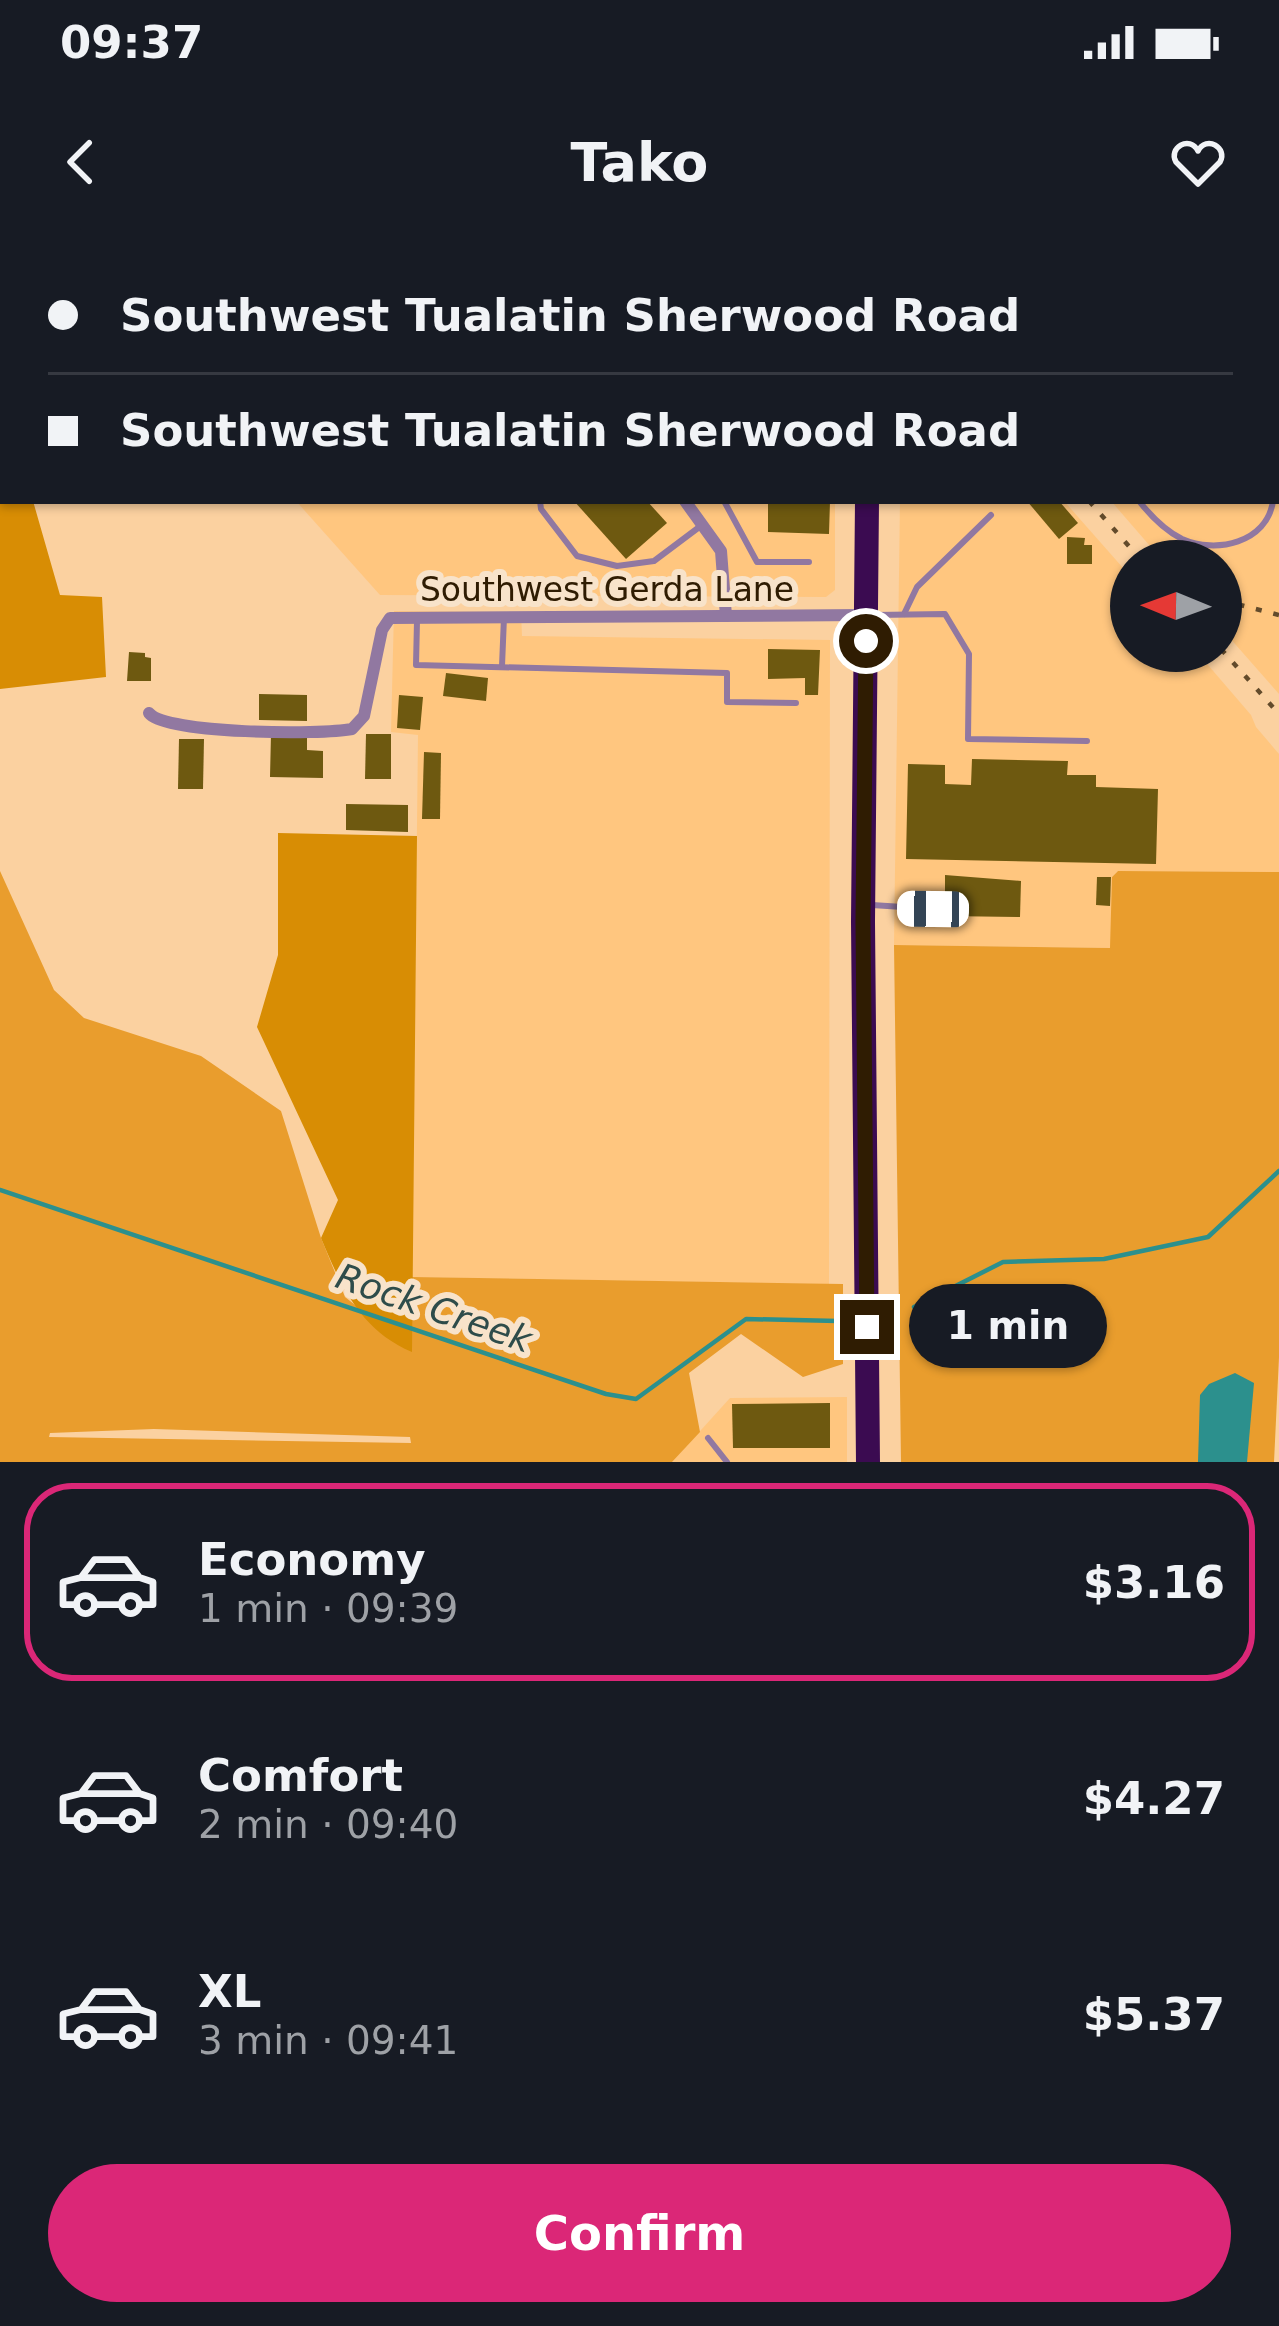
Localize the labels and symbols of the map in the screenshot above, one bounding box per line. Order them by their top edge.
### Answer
north arrow [1110,540,1242,672]
street label: Southwest Gerda Lane [420,570,794,609]
route start [839,614,893,668]
car [897,890,969,928]
water label: Rock Creek [331,1255,539,1361]
callout: 1 min [909,1285,1107,1369]
route end [840,1300,894,1354]

